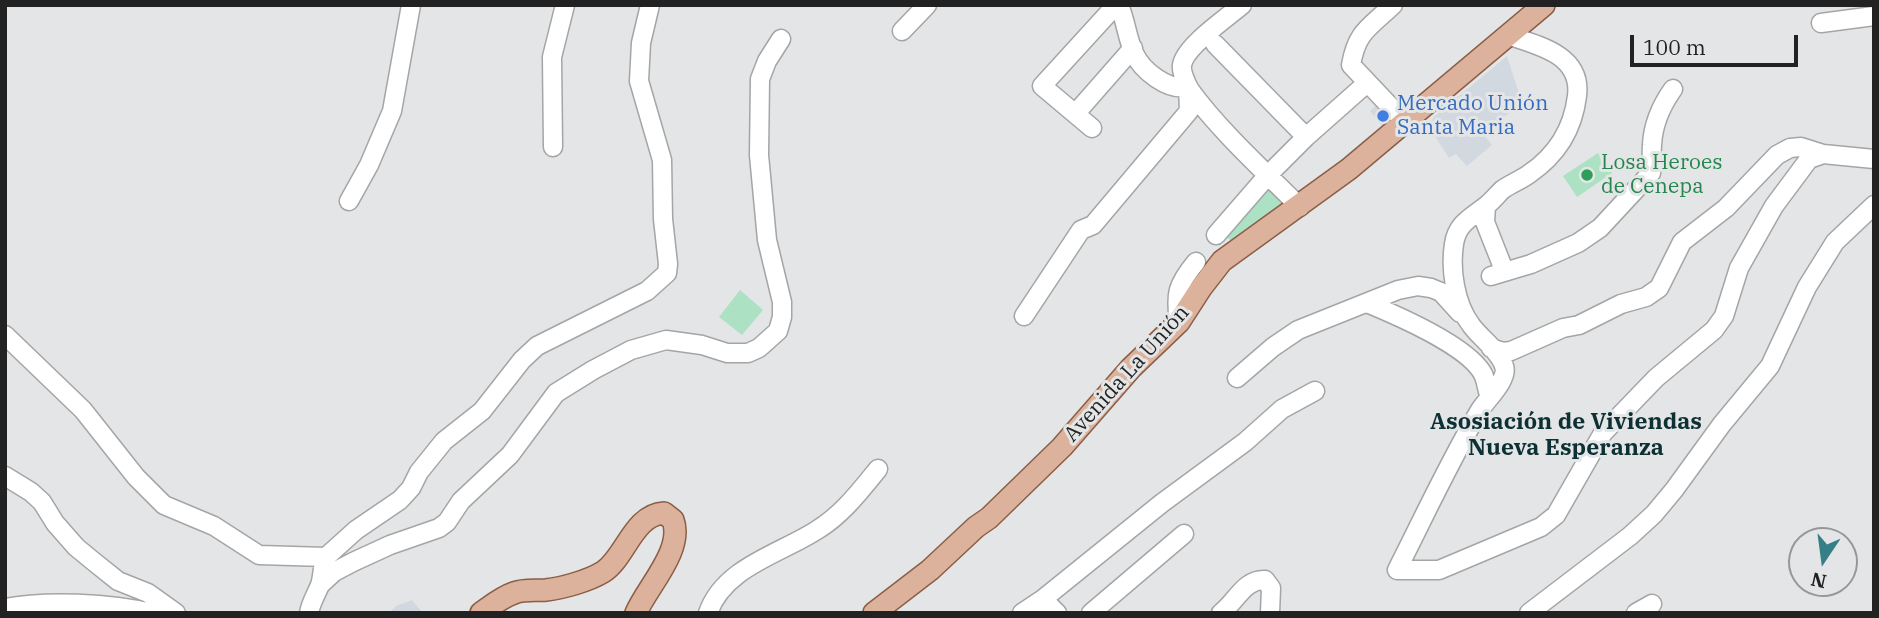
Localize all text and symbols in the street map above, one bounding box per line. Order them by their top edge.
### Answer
scale bar [1634,21,1802,65]
text: 100 m [1643,33,1706,61]
place label: Mercado Unión Santa Maria [1397,91,1548,141]
marker: Mercado Unión Santa Maria [1375,108,1391,124]
place label: Losa Heroes de Cenepa [1601,150,1723,200]
marker: Losa Heroes de Cenepa [1579,167,1595,183]
street label: Avenida La Unión [1059,301,1195,447]
district label: Asosiación de Viviendas Nueva Esperanza [1430,408,1702,462]
north arrow [1788,527,1858,597]
text: N [1809,567,1829,594]

